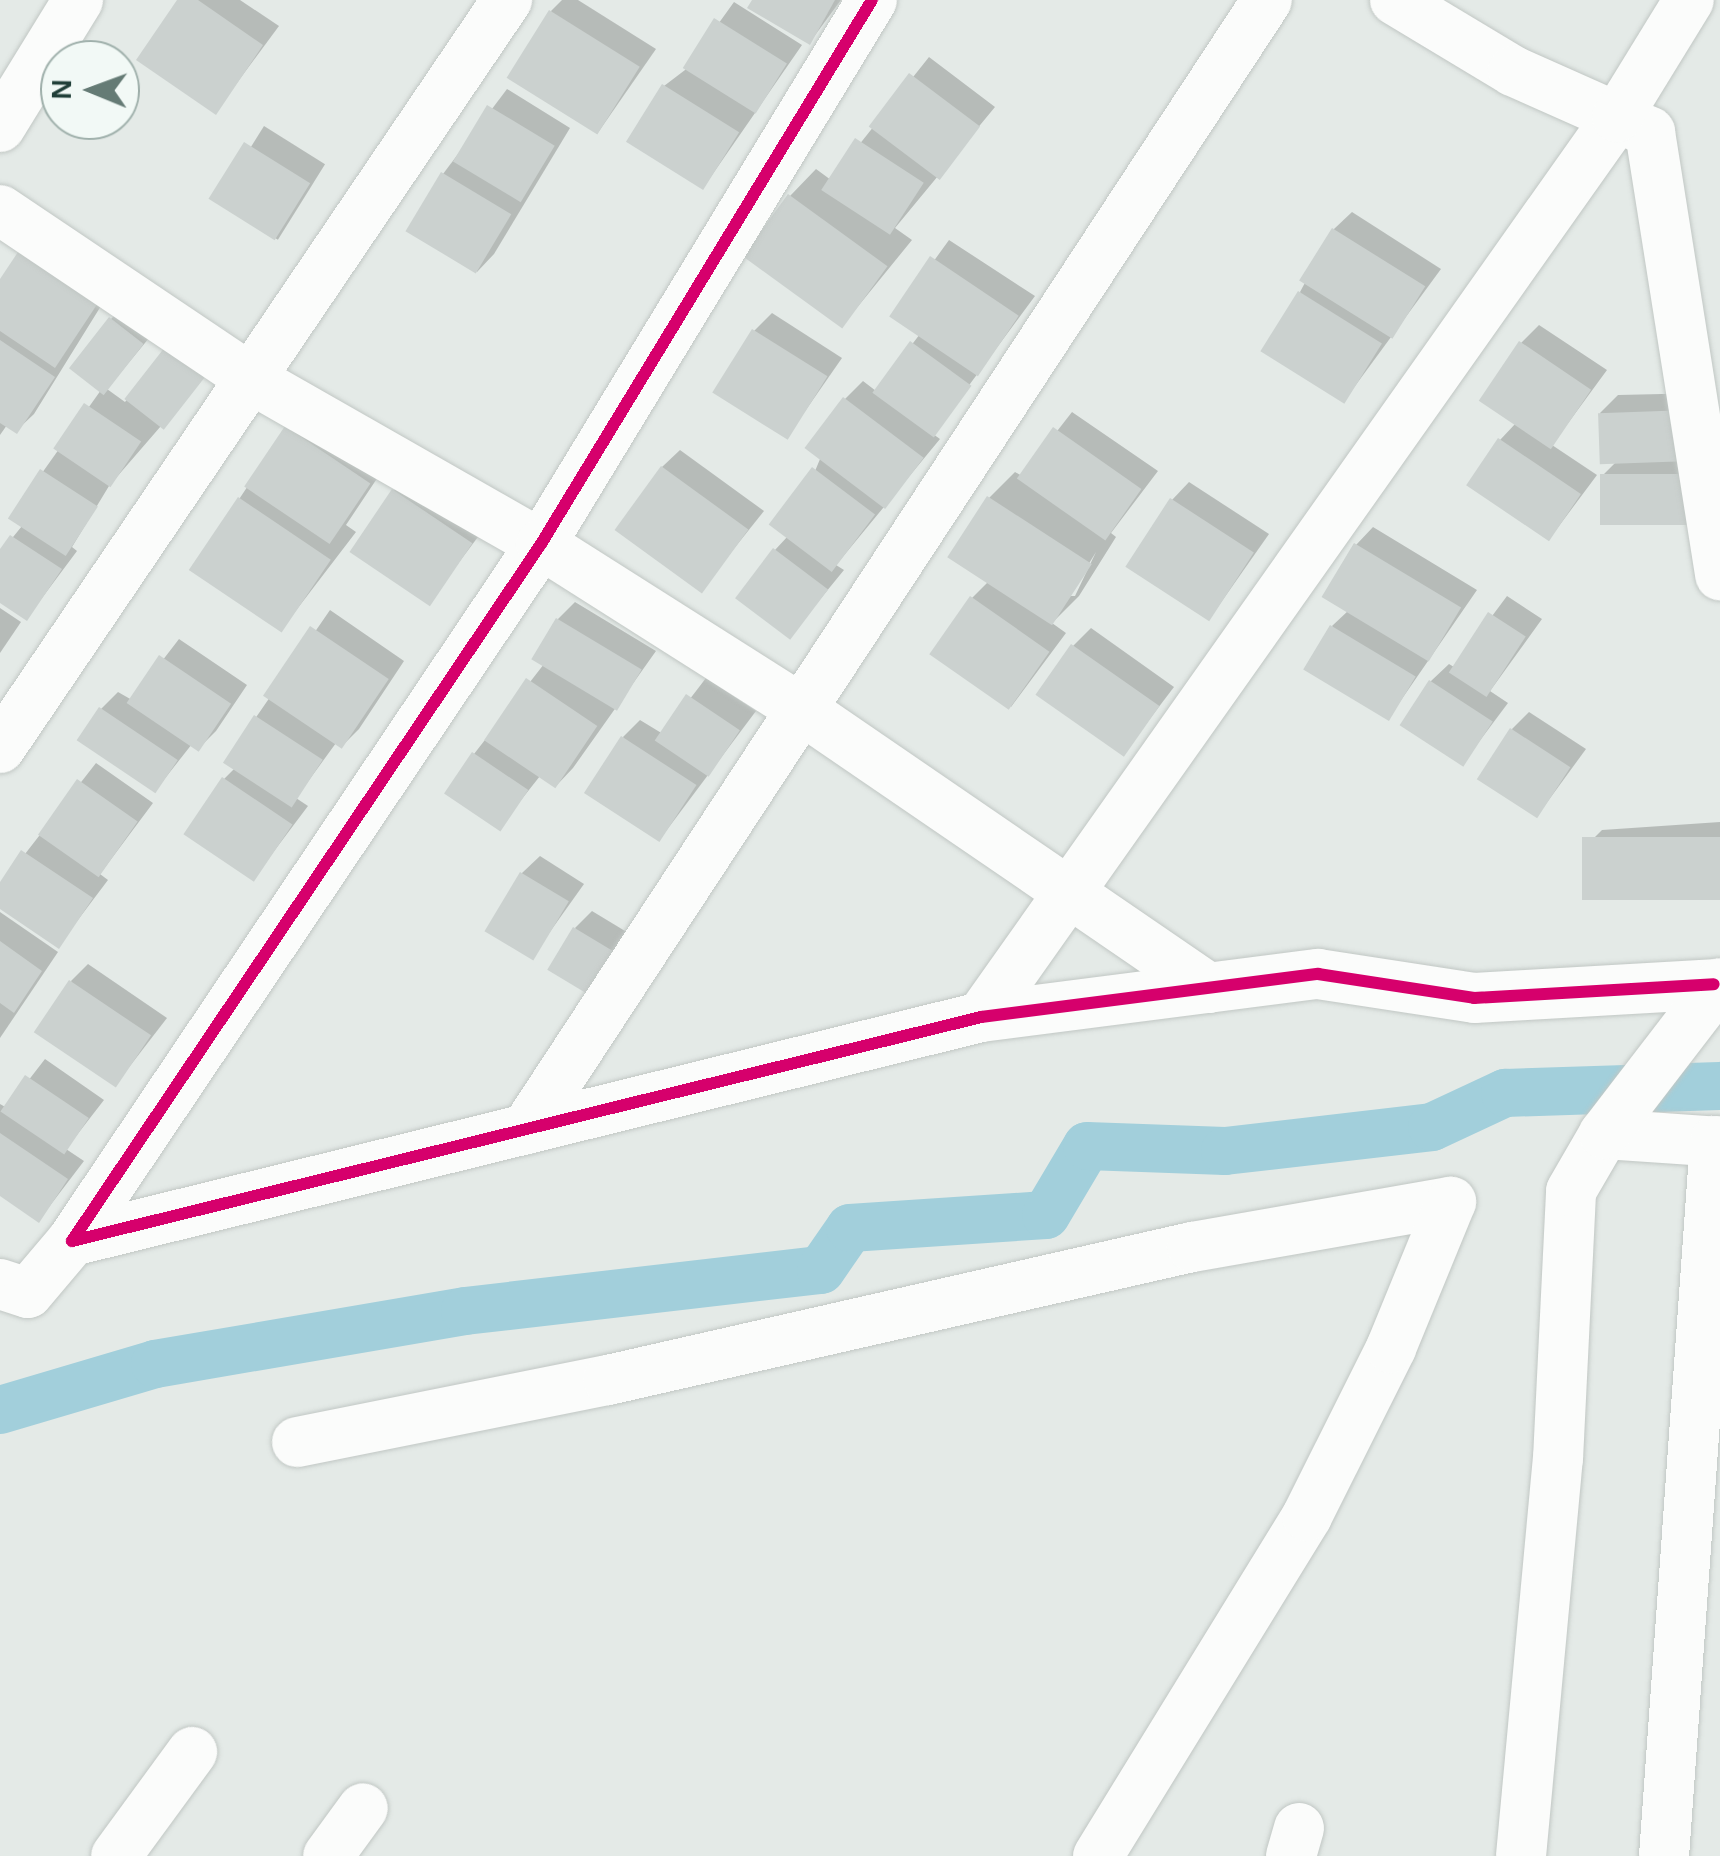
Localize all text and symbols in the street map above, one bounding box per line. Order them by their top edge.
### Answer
north arrow [40,40,140,140]
text: N [46,79,77,100]

